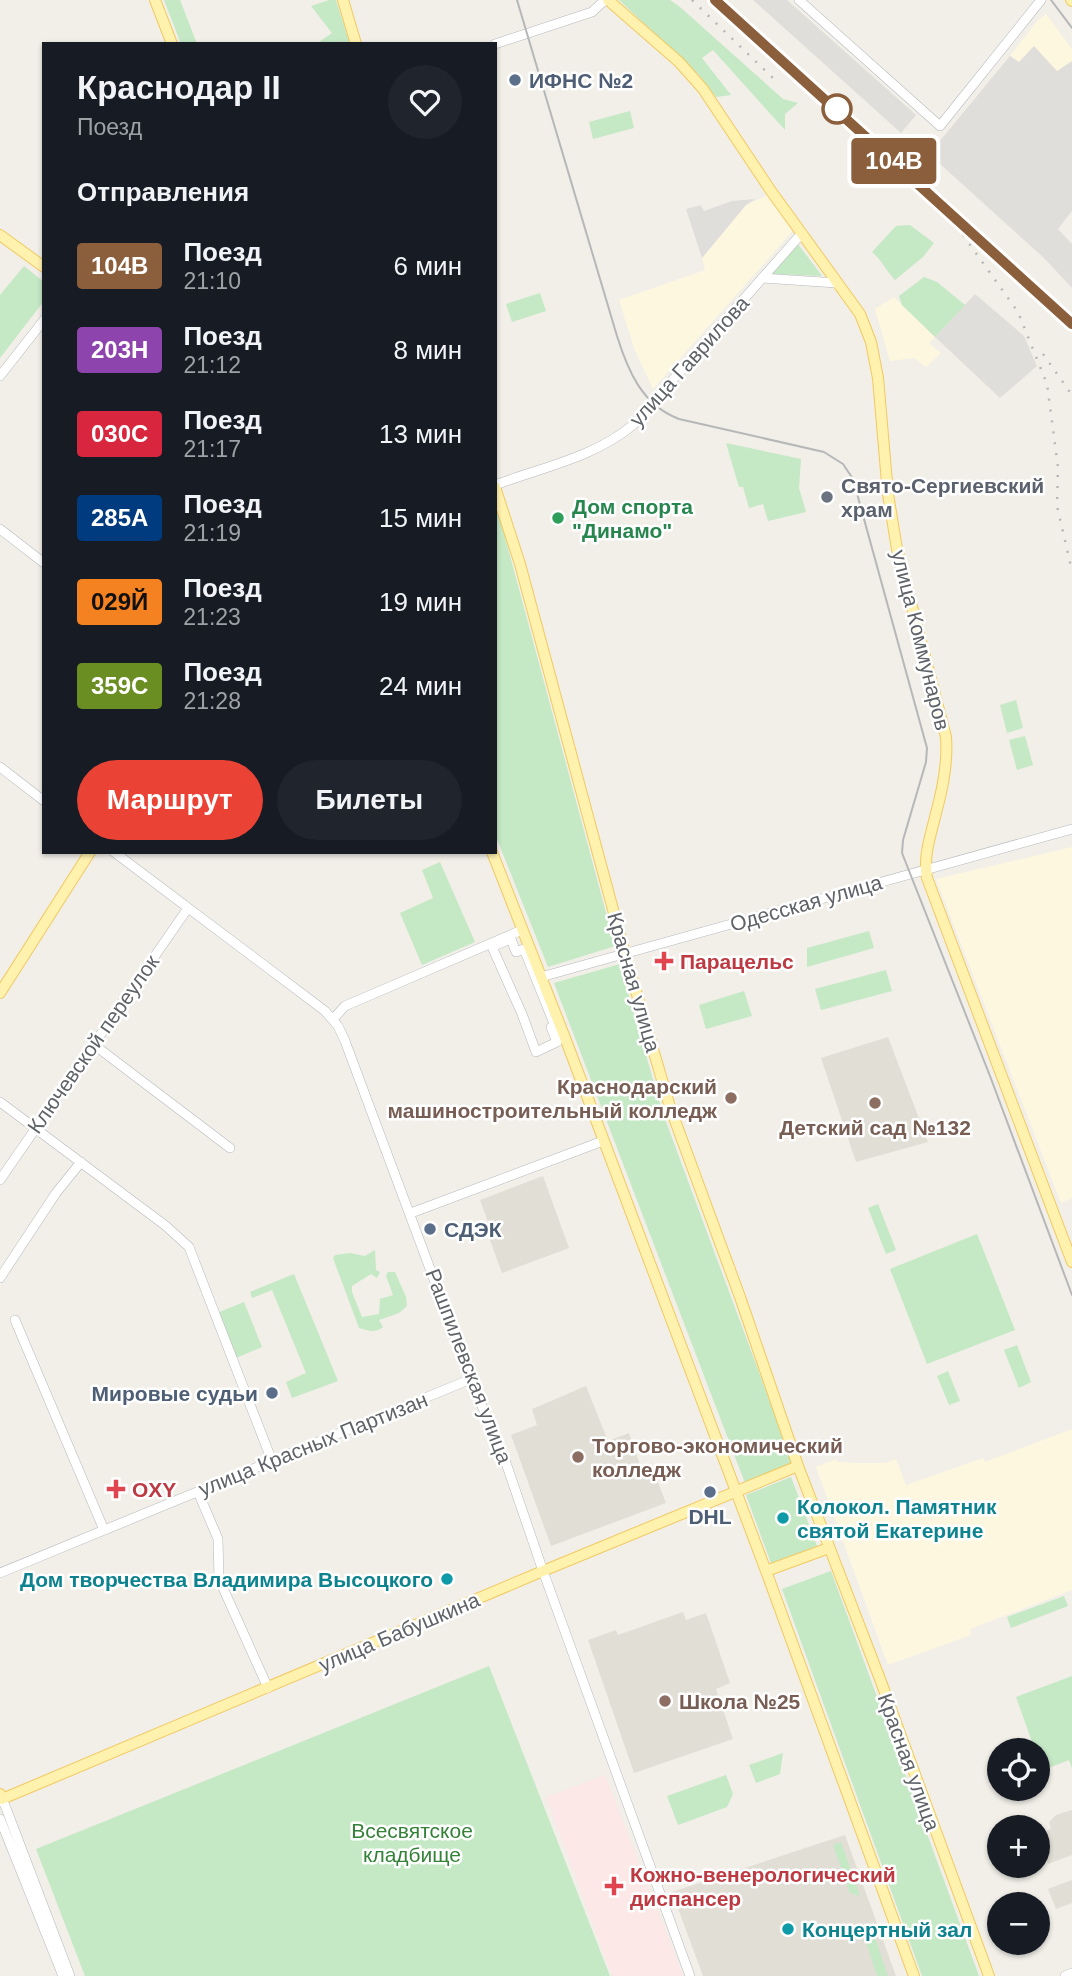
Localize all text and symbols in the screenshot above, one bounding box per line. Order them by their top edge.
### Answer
button: heart [388,65,462,139]
text: Краснодар II [77,69,281,106]
place label: ИФНС №2 [529,69,633,92]
marker: ИФНС №2 [507,72,523,88]
unlabelled marker [822,94,852,124]
text: Поезд [77,114,142,140]
line badge: 104В [845,138,943,184]
text: 104В [865,147,923,174]
text: Отправления [77,177,249,207]
text: Поезд [183,237,262,267]
text: 6 мин [394,251,462,281]
text: 104В [91,252,148,279]
text: 21:10 [183,268,241,294]
street label: улица Гаврилова [625,291,754,431]
text: Поезд [183,321,262,351]
text: 8 мин [394,335,462,365]
text: 203Н [91,336,148,363]
text: 21:12 [183,352,241,378]
text: Поезд [183,405,262,435]
text: 13 мин [379,419,462,449]
text: 030C [91,420,148,447]
text: 21:17 [183,436,241,462]
place label: Свято-Сергиевский храм [841,474,1044,521]
text: Поезд [183,489,262,519]
marker: Свято-Сергиевский храм [819,489,835,505]
place label: Дом спорта "Динамо" [572,495,693,542]
text: 15 мин [379,503,462,533]
text: 285А [91,504,148,531]
marker: Дом спорта "Динамо" [550,510,566,526]
text: 21:19 [183,520,241,546]
street label: улица Коммунаров [887,548,955,732]
text: Поезд [183,573,262,603]
text: 19 мин [379,587,462,617]
text: 029Й [91,588,148,615]
text: 21:23 [183,604,241,630]
text: Поезд [183,657,262,687]
text: 24 мин [379,671,462,701]
text: 359С [91,672,148,699]
text: 21:28 [183,688,241,714]
button: Маршрут [77,760,263,840]
button: Билеты [277,760,462,840]
street label: Одесская улица [727,870,885,936]
street label: Красная улица [603,909,665,1055]
street label: Ключевской переулок [23,950,164,1137]
place label: Парацельс [680,950,794,973]
marker: Парацельс [654,951,674,971]
place label: Краснодарский машиностроительный колледж [387,1075,718,1122]
marker: Краснодарский машиностроительный колледж [723,1090,739,1106]
marker: Детский сад №132 [867,1095,883,1111]
place label: Детский сад №132 [779,1116,971,1139]
place label: СДЭК [444,1218,502,1241]
marker: СДЭК [422,1221,438,1237]
street label: Рашпилевская улица [421,1265,517,1467]
place label: Мировые судьи [92,1382,258,1405]
marker: Мировые судьи [264,1385,280,1401]
street label: улица Красных Партизан [195,1387,431,1501]
place label: Торгово-экономический колледж [592,1434,843,1481]
marker: Торгово-экономический колледж [570,1449,586,1465]
place label: OXY [132,1478,176,1501]
marker: OXY [106,1479,126,1499]
marker: DHL [702,1484,718,1500]
place label: Колокол. Памятник святой Екатерине [797,1495,997,1542]
place label: DHL [688,1505,732,1528]
marker: Колокол. Памятник святой Екатерине [775,1510,791,1526]
place label: Дом творчества Владимира Высоцкого [20,1568,433,1591]
marker: Дом творчества Владимира Высоцкого [439,1571,455,1587]
street label: улица Бабушкина [315,1588,483,1676]
place label: Школа №25 [679,1690,801,1713]
street label: Красная улица [874,1690,945,1834]
marker: Школа №25 [657,1693,673,1709]
map controls [987,1738,1050,1955]
button: locate [987,1738,1050,1801]
button: + [987,1815,1050,1878]
park label: Всесвятское кладбище [351,1819,473,1866]
place label: Кожно-венерологический диспансер [630,1863,896,1910]
marker: Кожно-венерологический диспансер [604,1876,624,1896]
button: − [987,1892,1050,1955]
place label: Концертный зал [802,1918,972,1941]
marker: Концертный зал [780,1921,796,1937]

